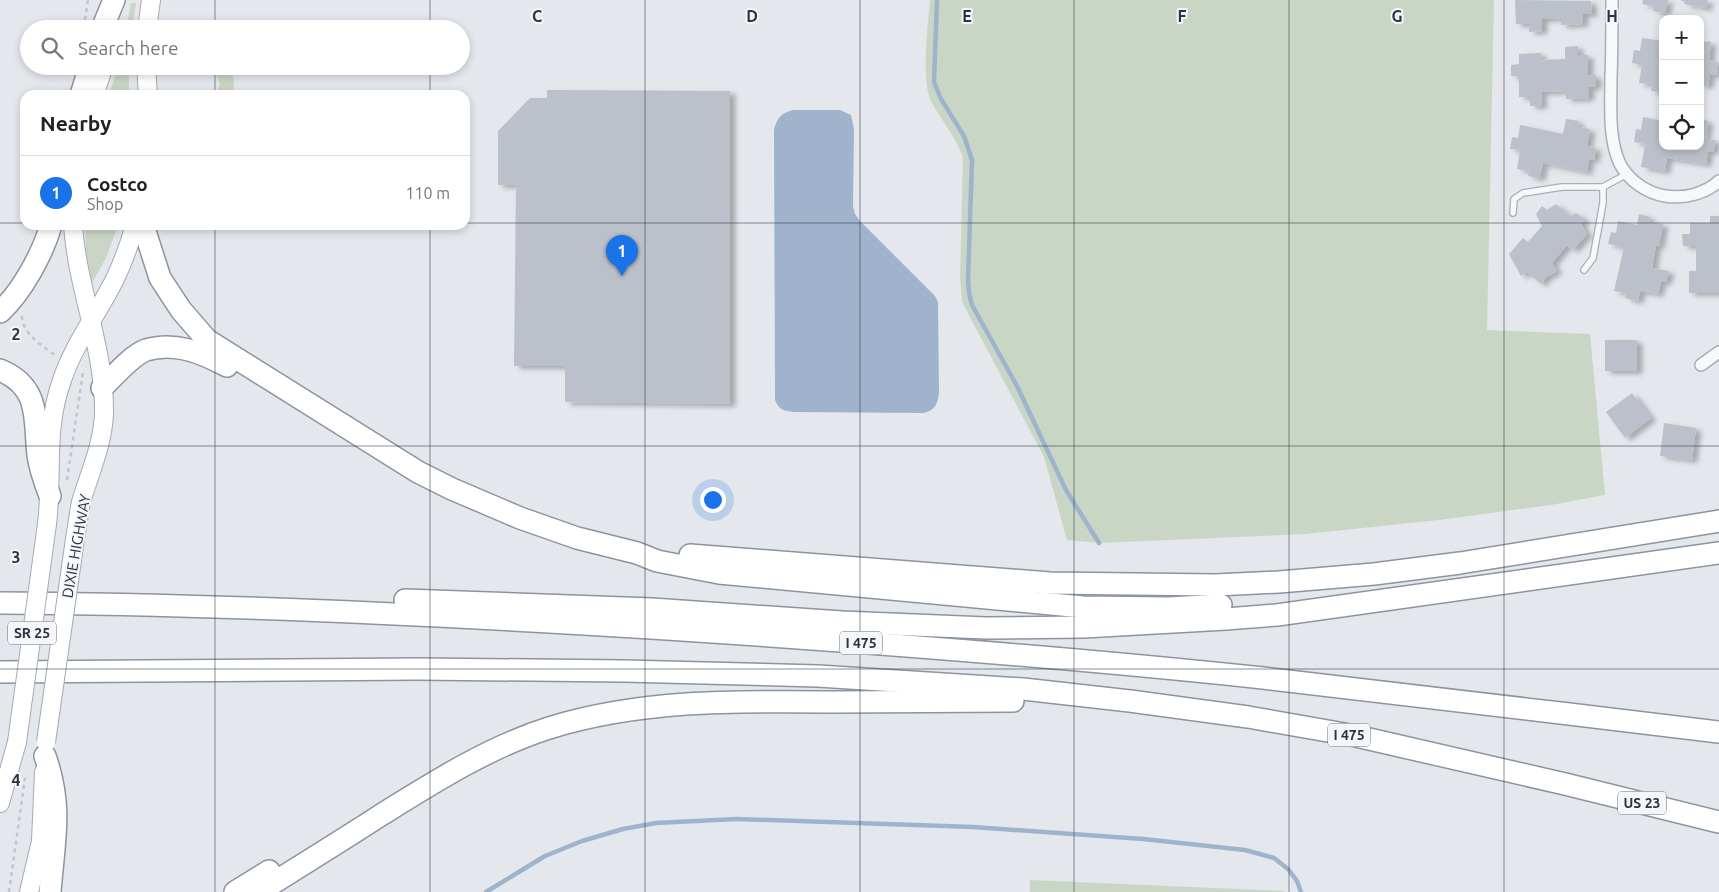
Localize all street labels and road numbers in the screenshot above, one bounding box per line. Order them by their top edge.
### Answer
street label: DIXIE HIGHWAY [59,492,94,599]
road number: SR 25 [8,622,56,644]
road number: I 475 [840,632,882,654]
road number: I 475 [1328,724,1370,746]
road number: US 23 [1618,791,1666,814]

